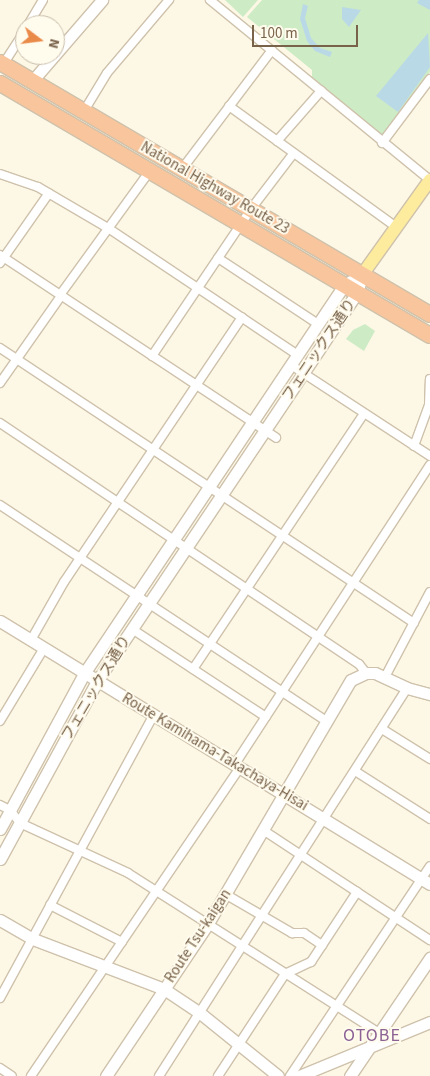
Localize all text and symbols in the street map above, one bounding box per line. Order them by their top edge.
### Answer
north arrow [15,15,65,65]
scale bar [255,15,361,47]
text: 100 m [260,23,298,44]
text: N [43,37,64,51]
street label: National Highway Route 23 [137,138,293,238]
street label: フェニックス通り [278,295,360,405]
street label: フェニックス通り [57,632,135,744]
street label: Route Kamihama-Takachaya-Hisai [119,689,311,815]
street label: Route Tsu-kaigan [161,886,235,986]
district label: OTOBE [342,1025,402,1047]

